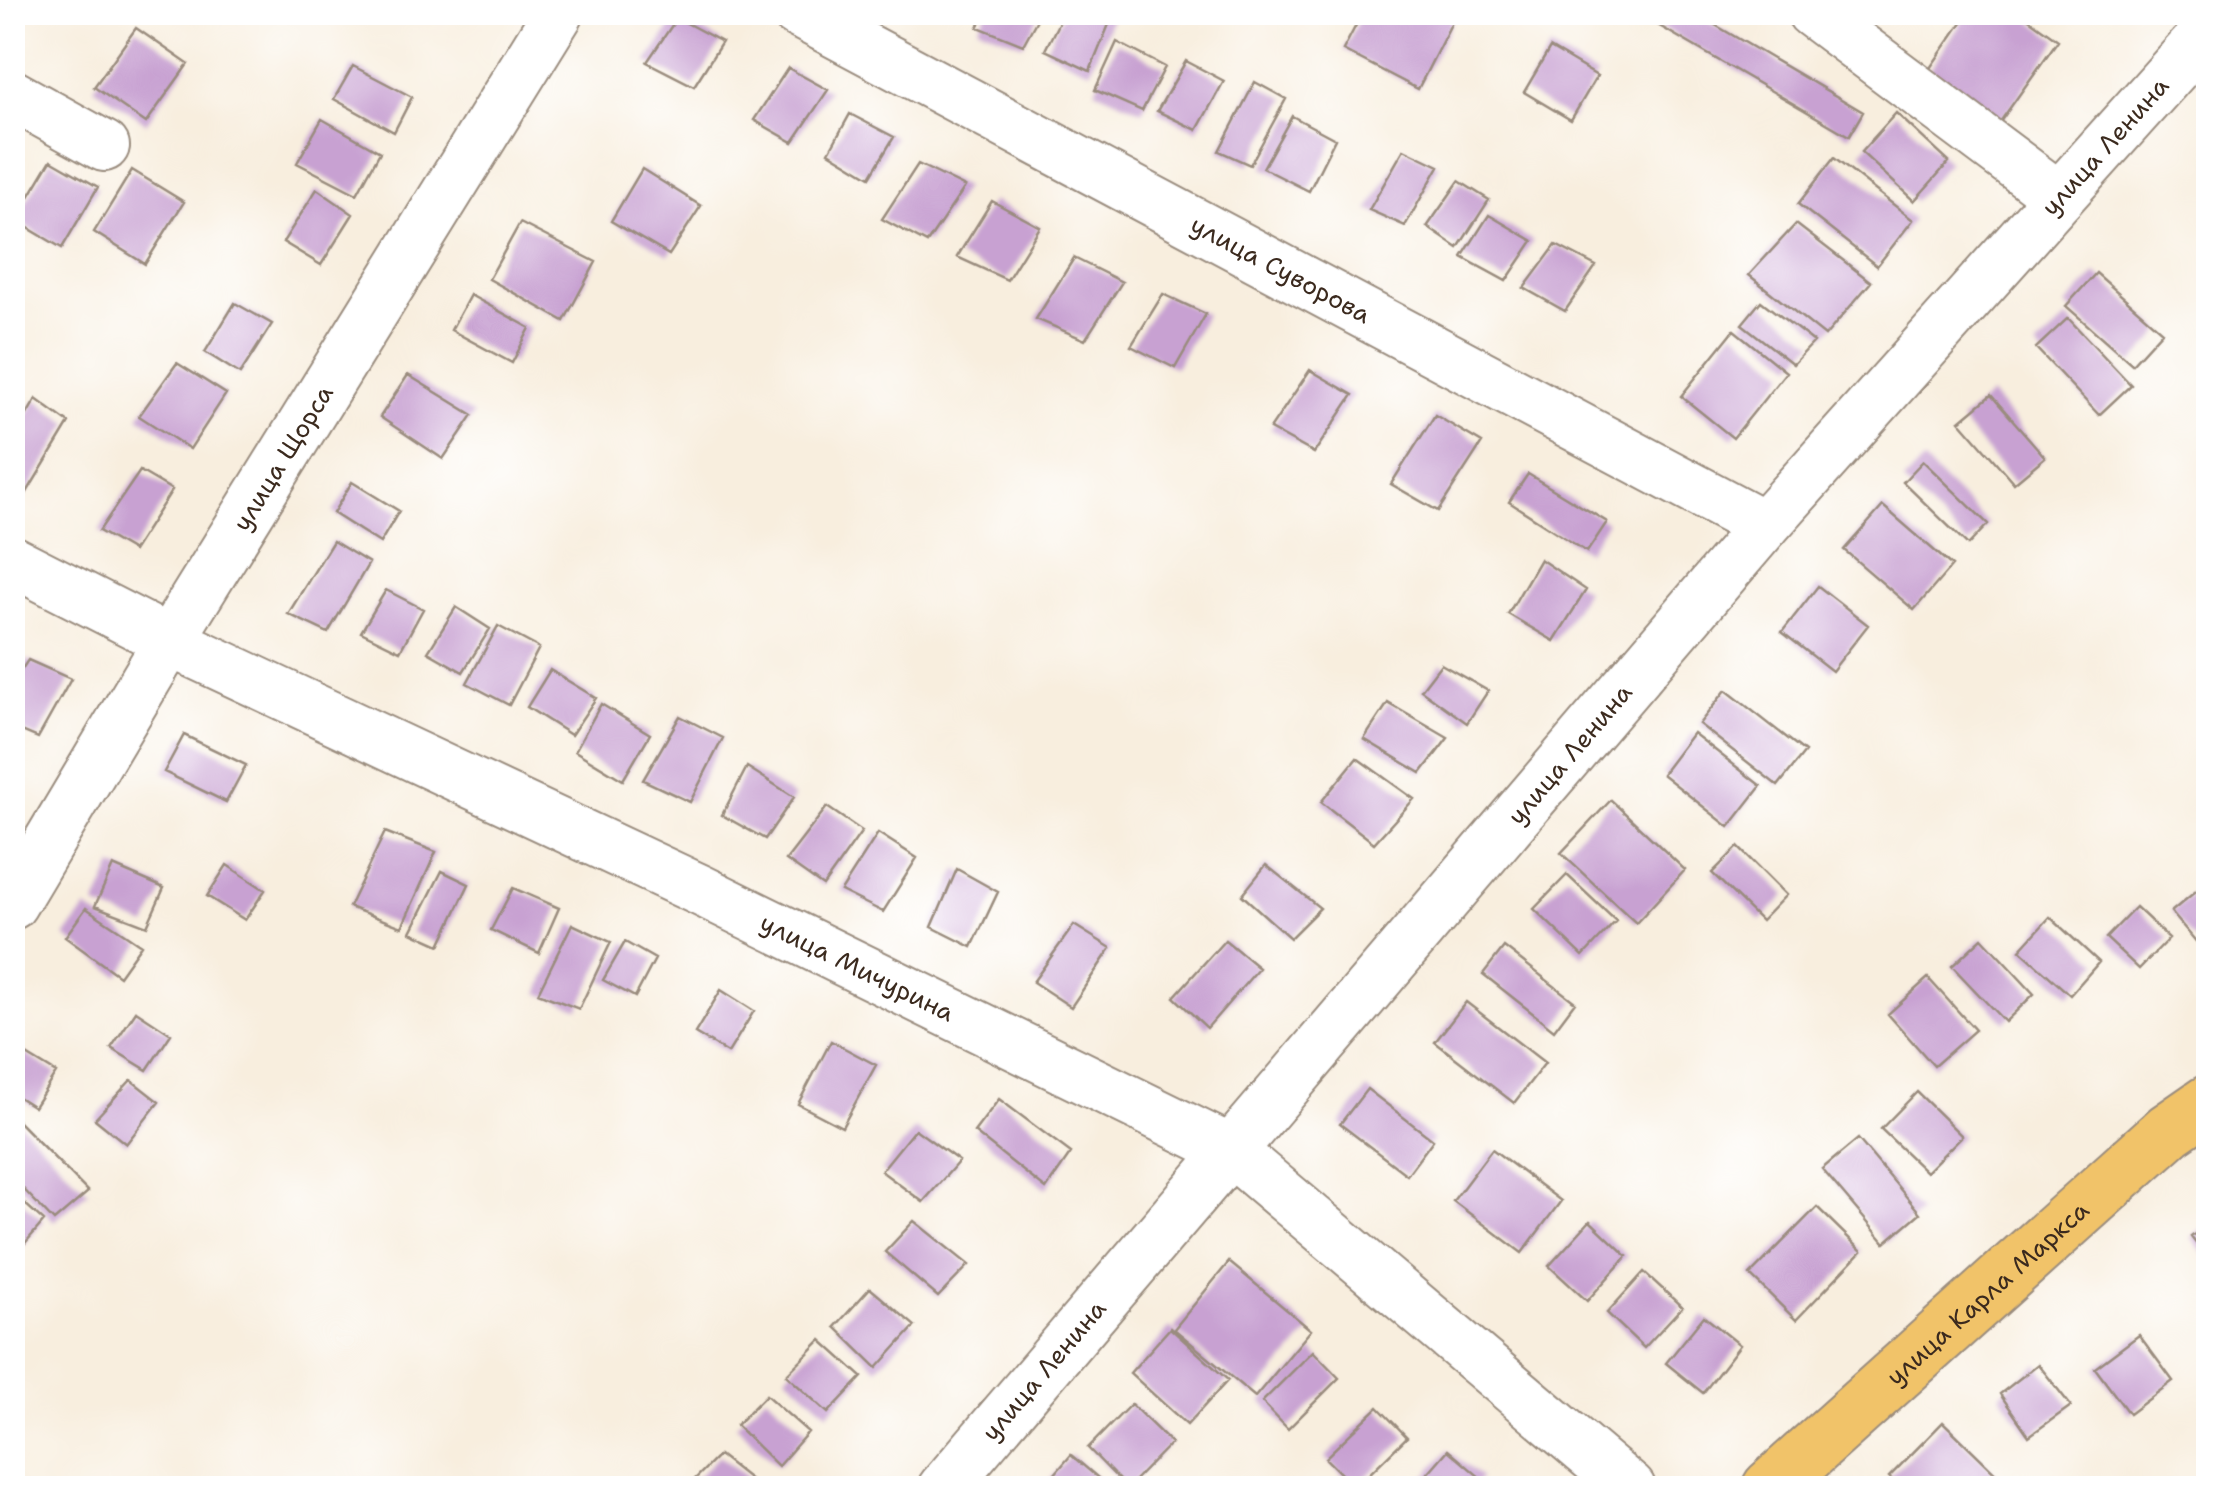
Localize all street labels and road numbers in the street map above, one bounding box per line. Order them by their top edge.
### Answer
street label: улица Ленина [2033,69,2176,223]
street label: улица Суворова [1185,207,1377,331]
street label: улица Щорса [224,378,341,537]
street label: улица Ленина [1500,676,1640,832]
street label: улица Мичурина [755,905,961,1029]
street label: улица Карла Маркса [1879,1193,2096,1393]
street label: улица Ленина [974,1292,1114,1448]

